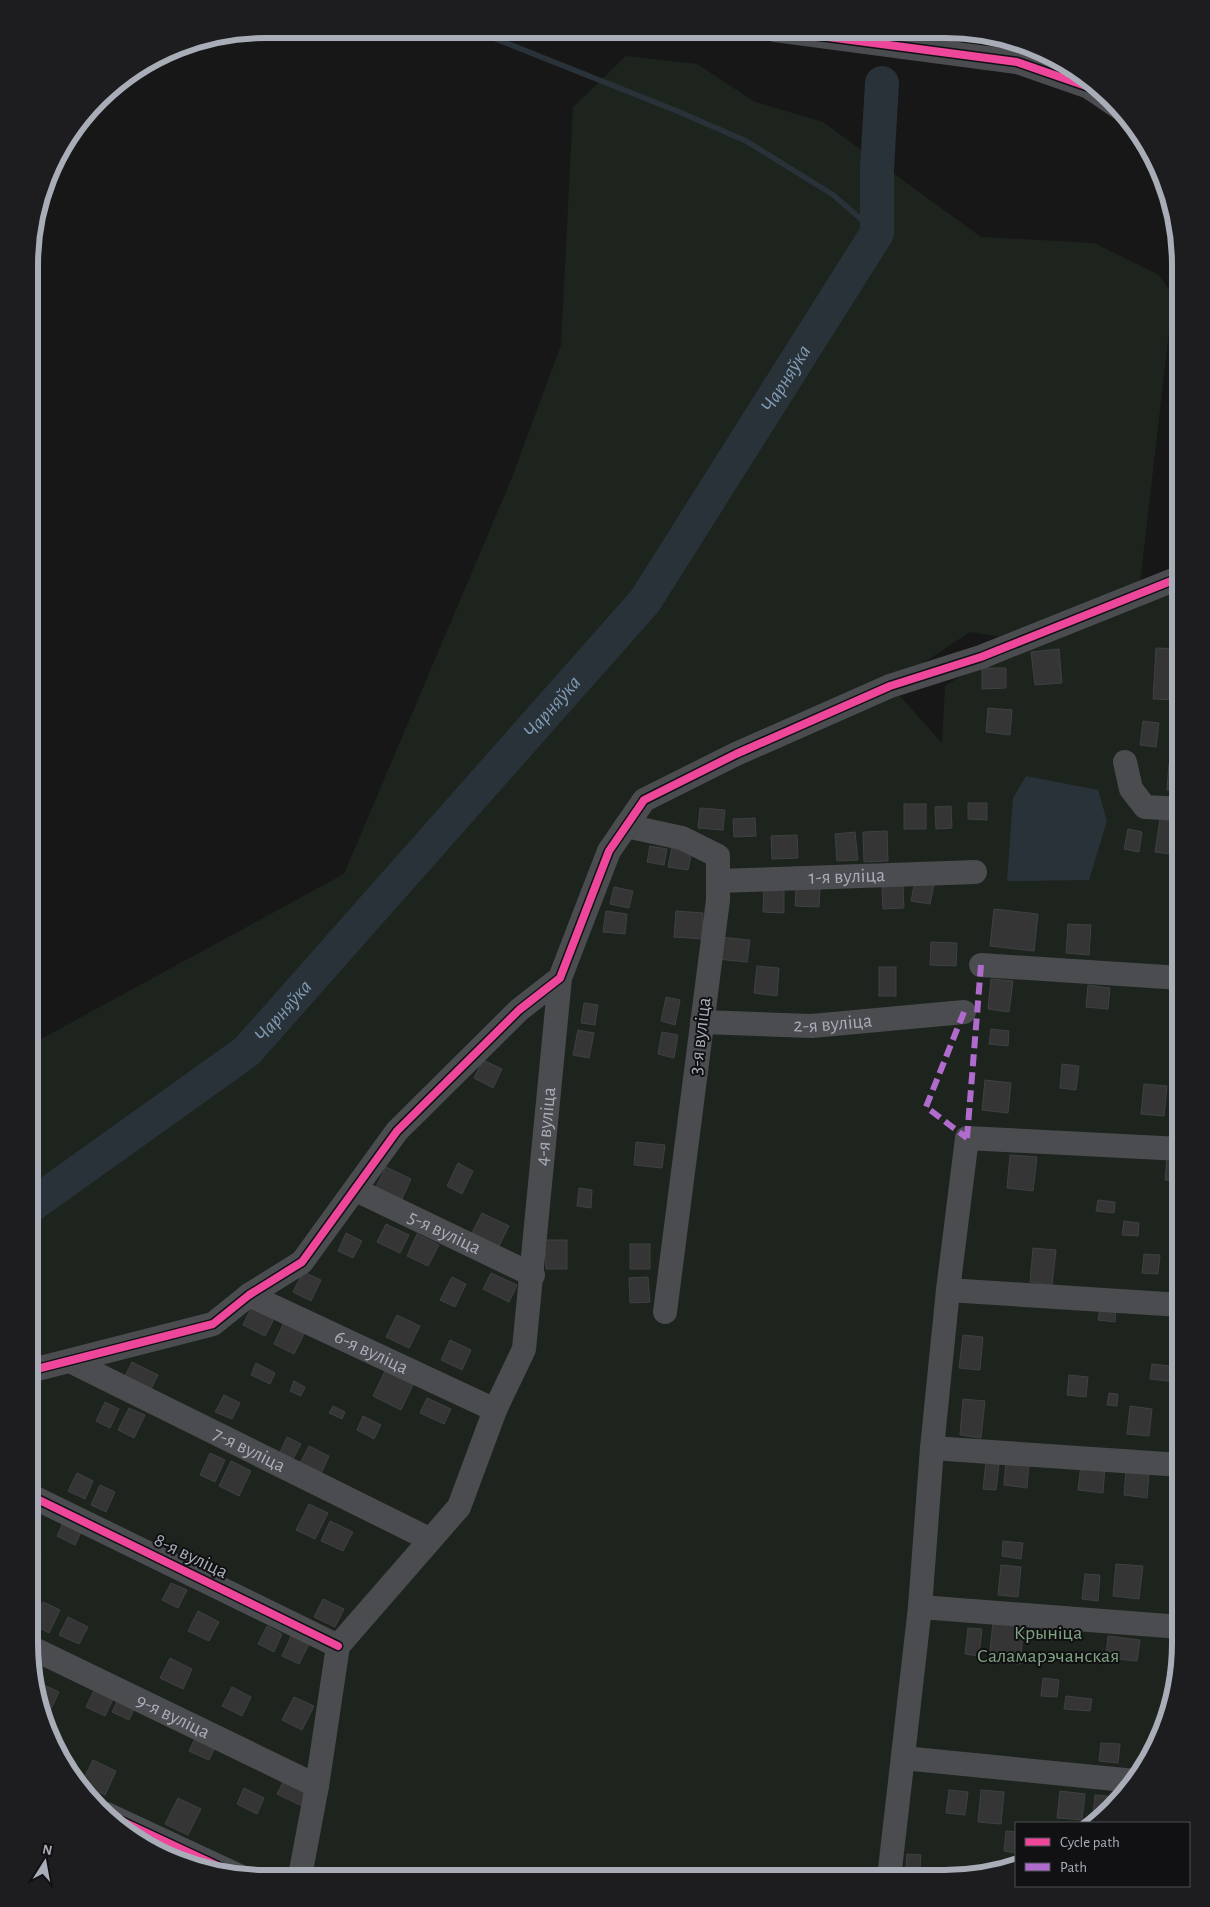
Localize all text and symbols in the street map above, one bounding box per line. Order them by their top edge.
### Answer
water label: Чарняўка [757,341,814,416]
water label: Чарняўка [519,671,584,741]
street label: 1-я вуліца [808,865,886,888]
water label: Чарняўка [250,976,315,1046]
street label: 3-я вуліца [685,996,715,1076]
street label: 2-я вуліца [793,1011,873,1036]
street label: 4-я вуліца [532,1086,559,1167]
street label: 5-я вуліца [405,1207,484,1258]
street label: 6-я вуліца [331,1326,411,1378]
street label: 7-я вуліца [210,1424,289,1476]
street label: 8-я вуліца [151,1530,231,1582]
park label: Крыніца Саламарэчанская [977,1623,1119,1666]
street label: 9-я вуліца [133,1690,213,1743]
legend [1015,1822,1190,1887]
text: Cycle path [1060,1835,1120,1850]
north arrow [20,1837,70,1887]
text: N [41,1842,53,1858]
text: Path [1060,1860,1087,1875]

